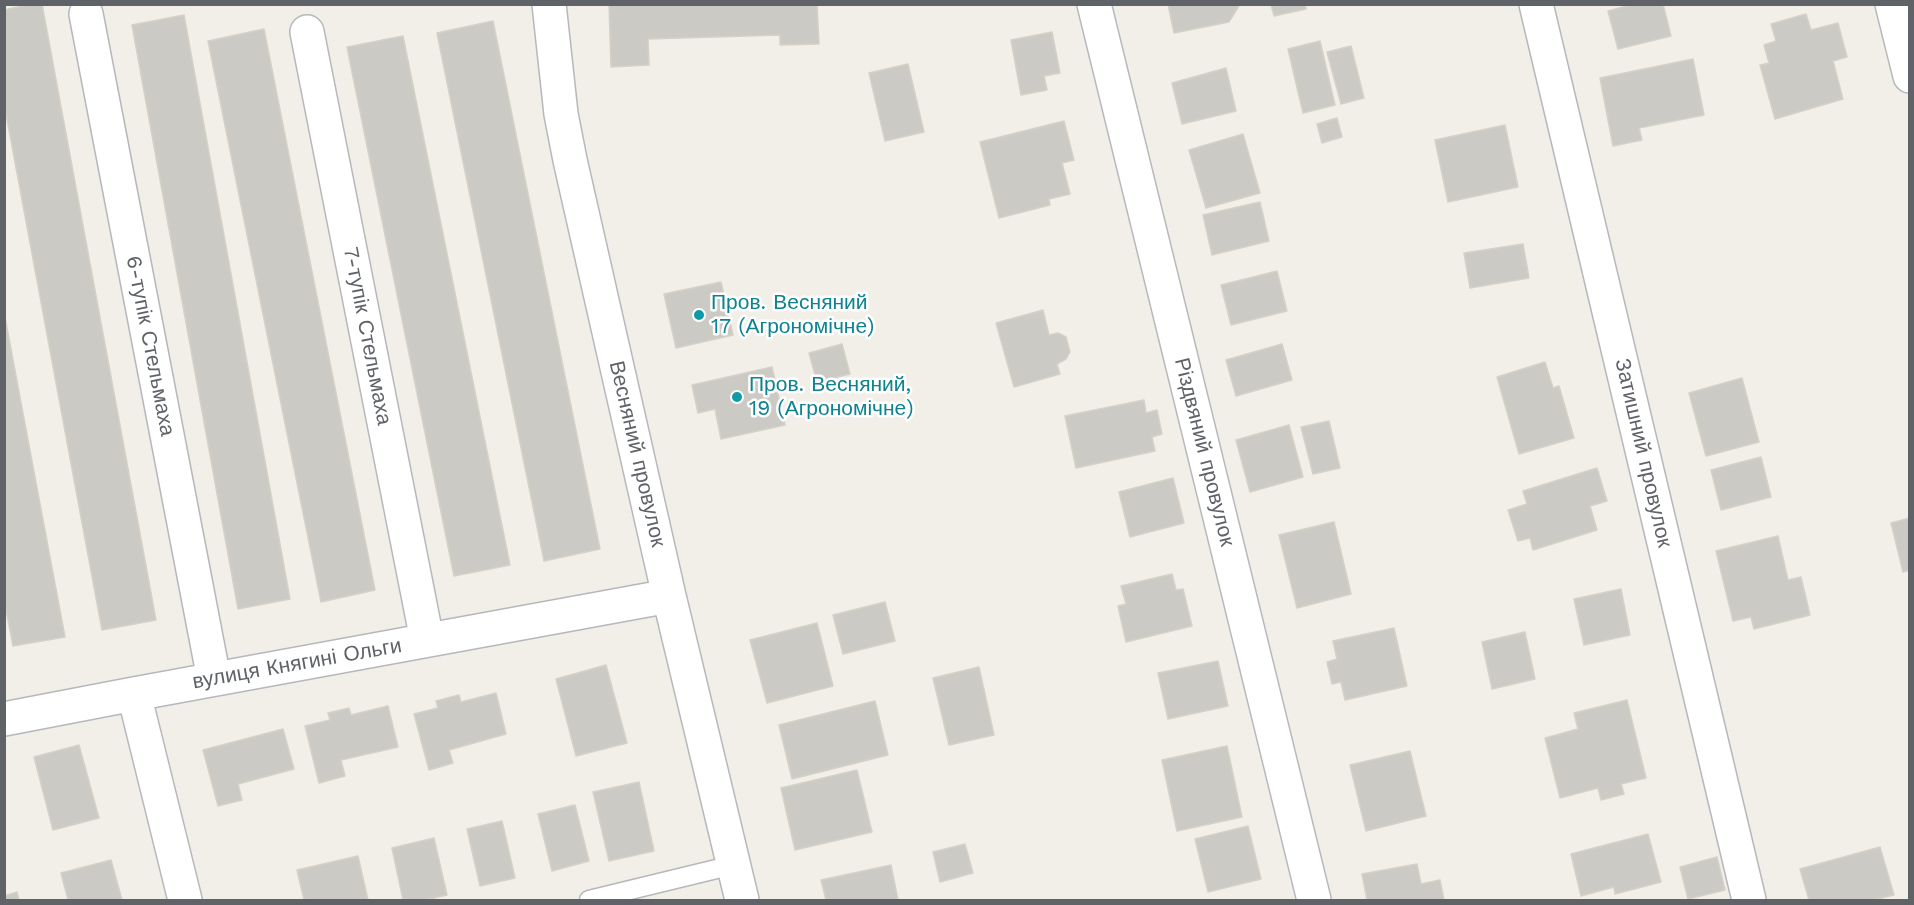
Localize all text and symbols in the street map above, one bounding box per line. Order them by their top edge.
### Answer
street label: 7-тупік Стельмаха [337,245,397,427]
street label: 6-тупік Стельмаха [120,254,180,438]
place label: Пров. Весняний 17 (Агрономічне) [711,290,874,340]
marker: Пров. Весняний 17 (Агрономічне) [692,308,706,322]
street label: Різдвяний провулок [1168,355,1240,549]
street label: Затишний провулок [1609,356,1677,550]
street label: Весняний провулок [603,359,671,549]
place label: Пров. Весняний, 19 (Агрономічне) [749,372,914,422]
marker: Пров. Весняний, 19 (Агрономічне) [730,390,744,404]
street label: вулиця Княгині Ольги [190,633,404,695]

